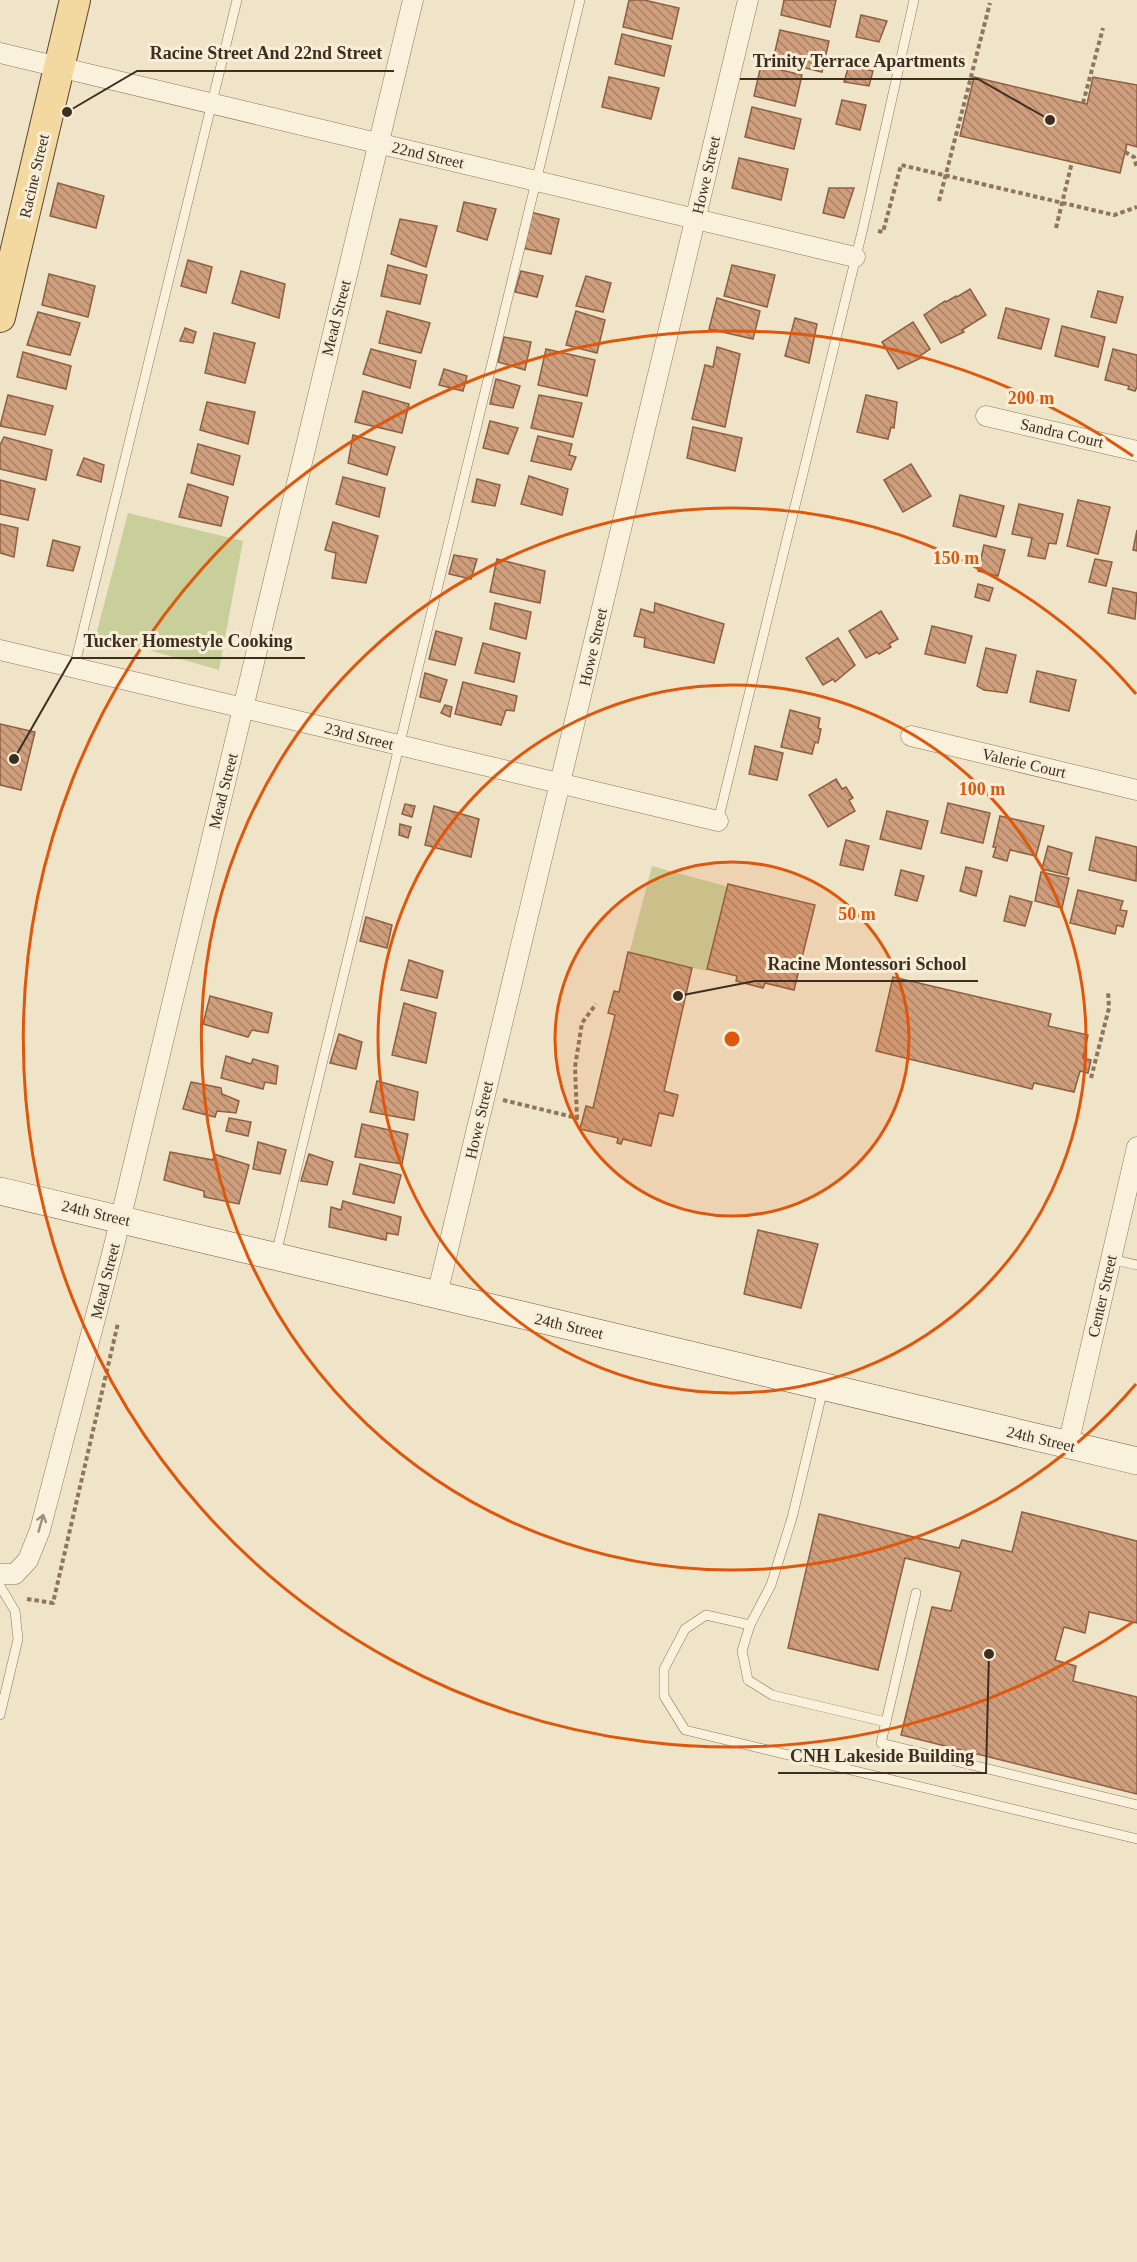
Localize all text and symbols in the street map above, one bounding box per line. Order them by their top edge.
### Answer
callout: Racine Street And 22nd Street [137,35,394,71]
text: Racine Street And 22nd Street [150,43,382,63]
callout: Trinity Terrace Apartments [740,43,978,79]
text: Trinity Terrace Apartments [753,51,965,71]
street label: Racine Street [16,132,52,220]
street label: Howe Street [689,134,723,216]
street label: 22nd Street [390,138,466,172]
street label: Mead Street [318,278,354,358]
text: 200 m [1008,388,1054,408]
street label: Sandra Court [1019,415,1106,451]
text: 150 m [933,548,979,568]
street label: Howe Street [576,606,610,688]
callout: Tucker Homestyle Cooking [72,622,305,658]
text: Tucker Homestyle Cooking [83,631,293,651]
street label: 23rd Street [323,719,396,753]
street label: Valerie Court [980,745,1068,781]
street label: Mead Street [205,751,241,831]
text: 100 m [959,779,1005,799]
text: 50 m [838,904,876,924]
callout: Racine Montessori School [755,945,978,981]
text: Racine Montessori School [768,954,966,974]
centre of rings [722,1029,742,1049]
street label: Howe Street [462,1079,496,1161]
street label: 24th Street [60,1197,132,1229]
street label: Mead Street [87,1241,123,1321]
street label: Center Street [1084,1253,1120,1339]
street label: 24th Street [533,1310,605,1342]
street label: 24th Street [1005,1423,1077,1455]
one-way arrow [36,1514,48,1533]
callout: CNH Lakeside Building [778,1737,986,1773]
text: CNH Lakeside Building [790,1746,974,1766]

